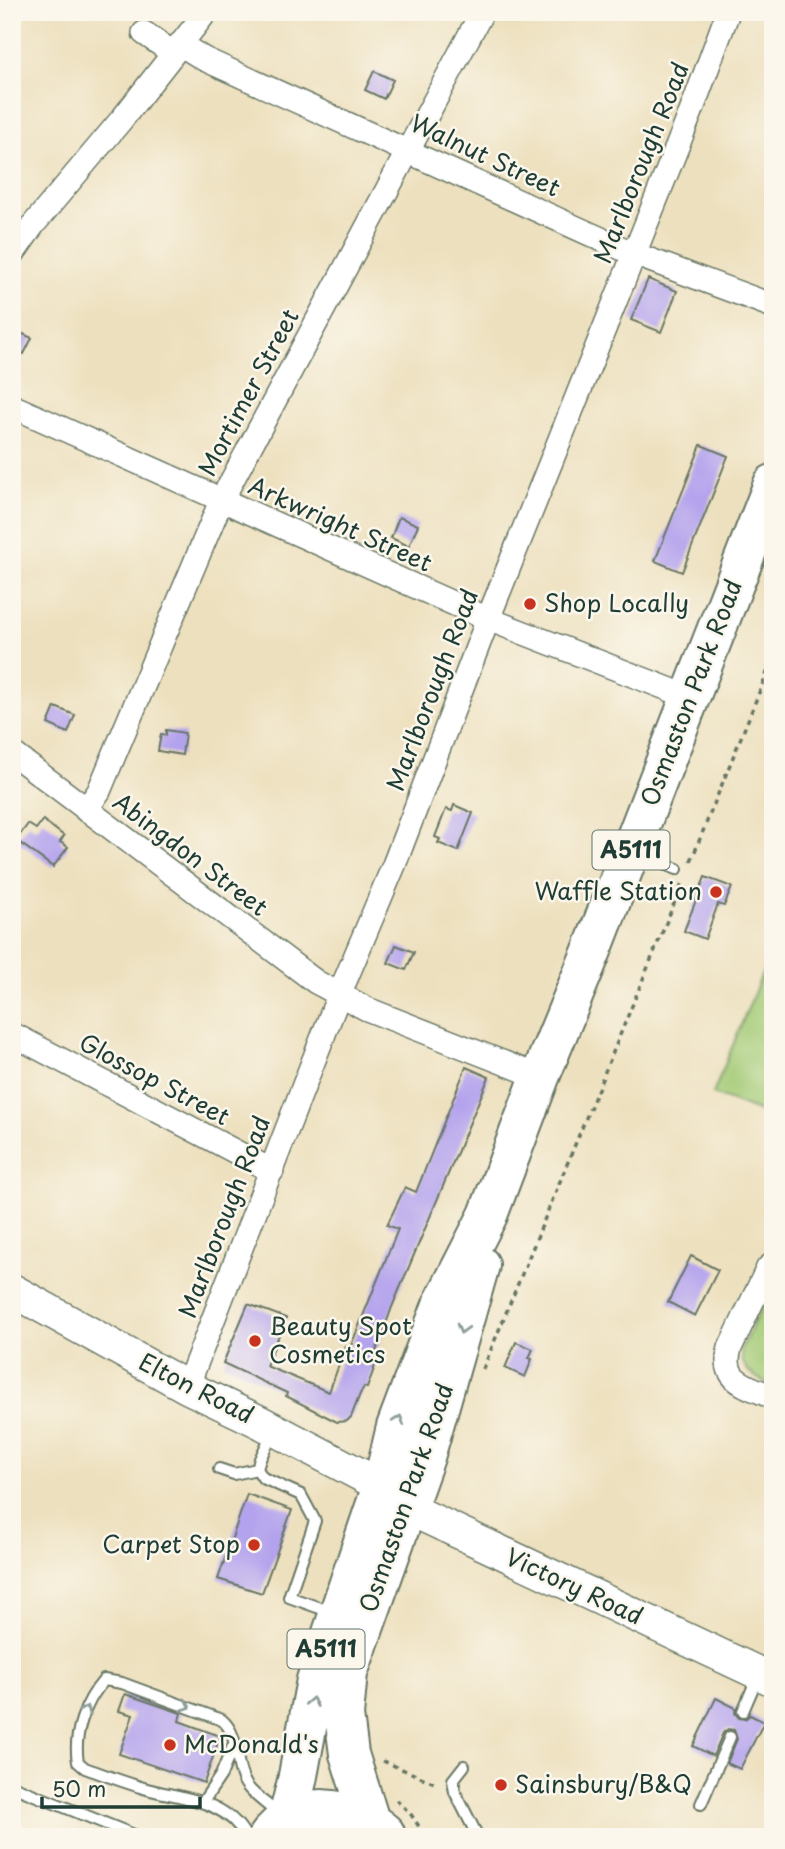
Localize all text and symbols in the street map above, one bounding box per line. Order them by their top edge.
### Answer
street label: Marlborough Road [583,56,697,268]
street label: Walnut Street [405,104,567,205]
street label: Mortimer Street [188,302,307,482]
street label: Arkwright Street [243,467,439,580]
street label: Osmaston Park Road [630,574,750,811]
street label: Marlborough Road [376,583,486,796]
place label: Shop Locally [544,584,689,620]
marker: Shop Locally [522,596,538,612]
street label: Abingdon Street [106,783,276,924]
road number: A5111 [592,830,670,870]
place label: Waffle Station [535,872,702,908]
marker: Waffle Station [708,884,724,900]
street label: Glossop Street [73,1023,237,1133]
street label: Marlborough Road [168,1110,278,1323]
place label: Beauty Spot Cosmetics [269,1307,412,1371]
one-way arrow [456,1322,471,1334]
marker: Beauty Spot Cosmetics [247,1333,263,1349]
street label: Elton Road [133,1343,261,1432]
street label: Osmaston Park Road [349,1378,461,1617]
one-way arrow [391,1415,405,1427]
place label: Carpet Stop [102,1525,240,1561]
marker: Carpet Stop [246,1537,262,1553]
street label: Victory Road [500,1538,649,1633]
road number: A5111 [288,1630,364,1668]
one-way arrow [303,1696,318,1708]
one-way arrow [179,1698,191,1712]
one-way arrow [78,1705,92,1718]
place label: McDonald's [184,1725,319,1761]
marker: McDonald's [162,1737,178,1753]
scale bar [42,1765,200,1809]
place label: Sainsbury/B&Q [515,1765,692,1801]
text: 50 m [52,1772,106,1804]
marker: Sainsbury/B&Q [493,1777,509,1793]

